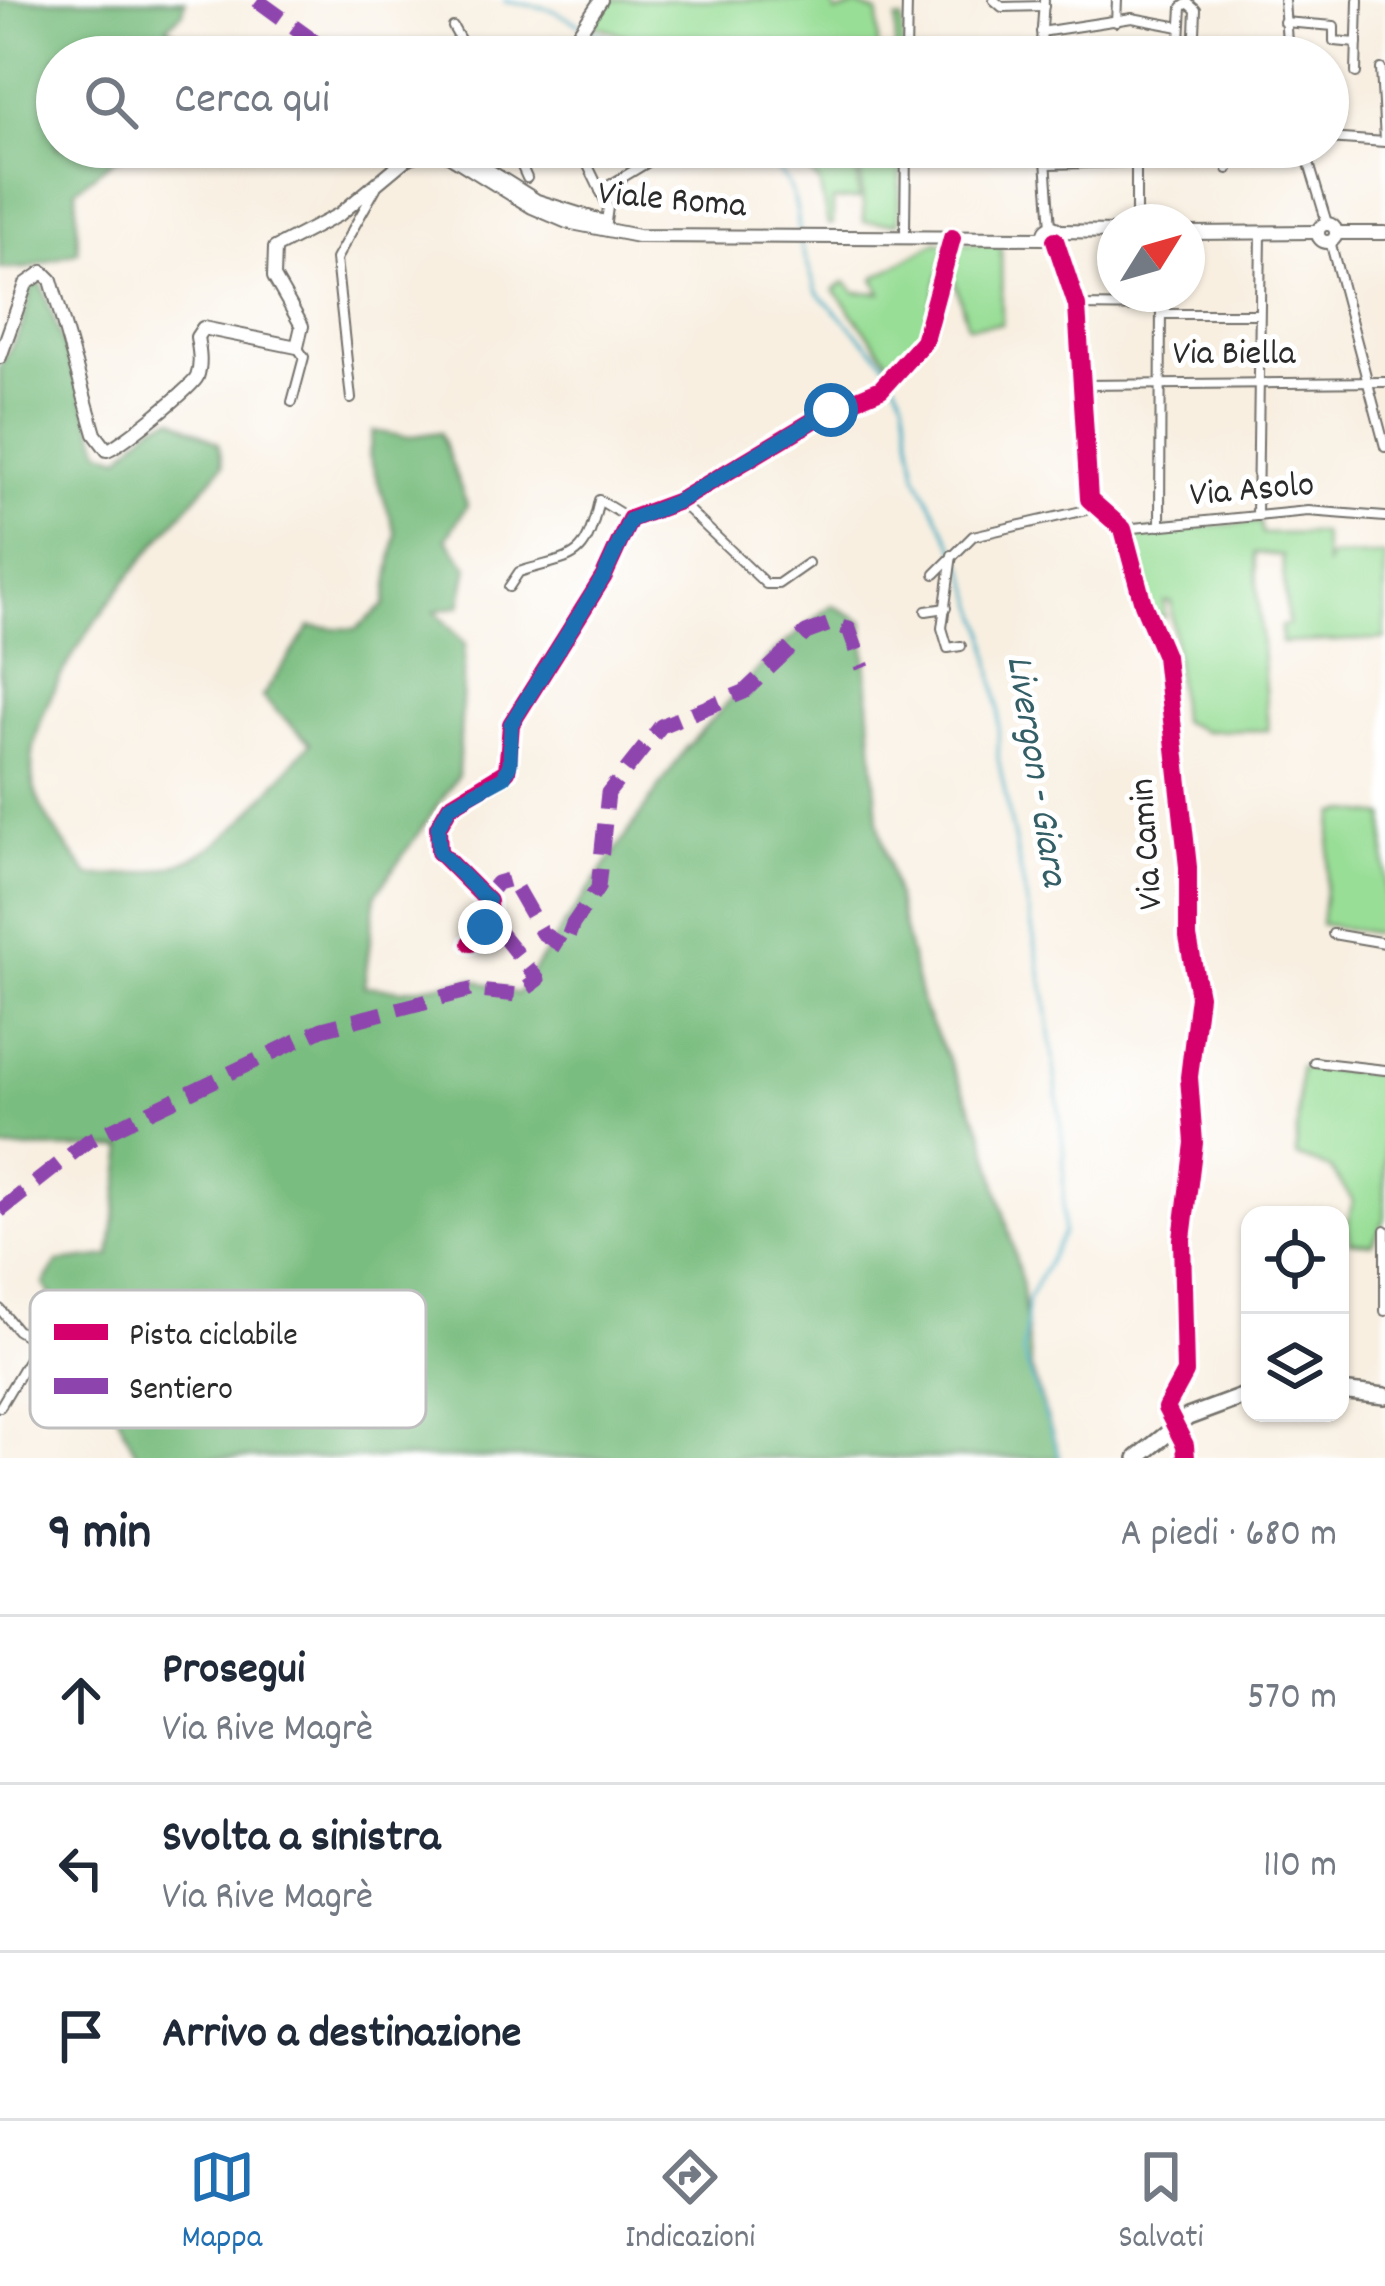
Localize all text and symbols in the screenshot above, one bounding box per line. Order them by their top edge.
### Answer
search box [36,36,1349,168]
icon: search [78,69,144,135]
text: Cerca qui [174,70,330,134]
street label: Viale Roma [596,170,749,234]
north arrow [1097,204,1205,312]
street label: Via Biella [1173,330,1296,382]
route start [804,383,858,437]
street label: Via Asolo [1188,461,1316,523]
water label: Livergon - Giara [989,652,1080,892]
street label: Via Camin [1118,777,1180,911]
route end [458,900,512,954]
map controls [1241,1206,1349,1422]
button: locate [1241,1206,1349,1314]
legend [30,1290,426,1428]
text: Pista ciclabile [129,1314,298,1361]
button: layers [1241,1314,1349,1422]
text: Sentiero [129,1368,233,1415]
text: 9 min [48,1500,151,1572]
text: A piedi · 680 m [1121,1509,1337,1564]
text: Prosegui [162,1640,305,1704]
icon: ahead [48,1667,114,1733]
text: 570 m [1247,1672,1337,1727]
text: Via Rive Magrè [162,1704,373,1759]
text: Svolta a sinistra [162,1808,440,1872]
icon: left [48,1835,114,1901]
text: 110 m [1263,1840,1337,1895]
text: Via Rive Magrè [162,1872,373,1927]
icon: arrive [48,2003,114,2069]
text: Arrivo a destinazione [162,2004,521,2068]
tab: Mappa [181,2144,262,2263]
tab: Indicazioni [625,2144,755,2263]
tab: Salvati [1118,2144,1204,2263]

